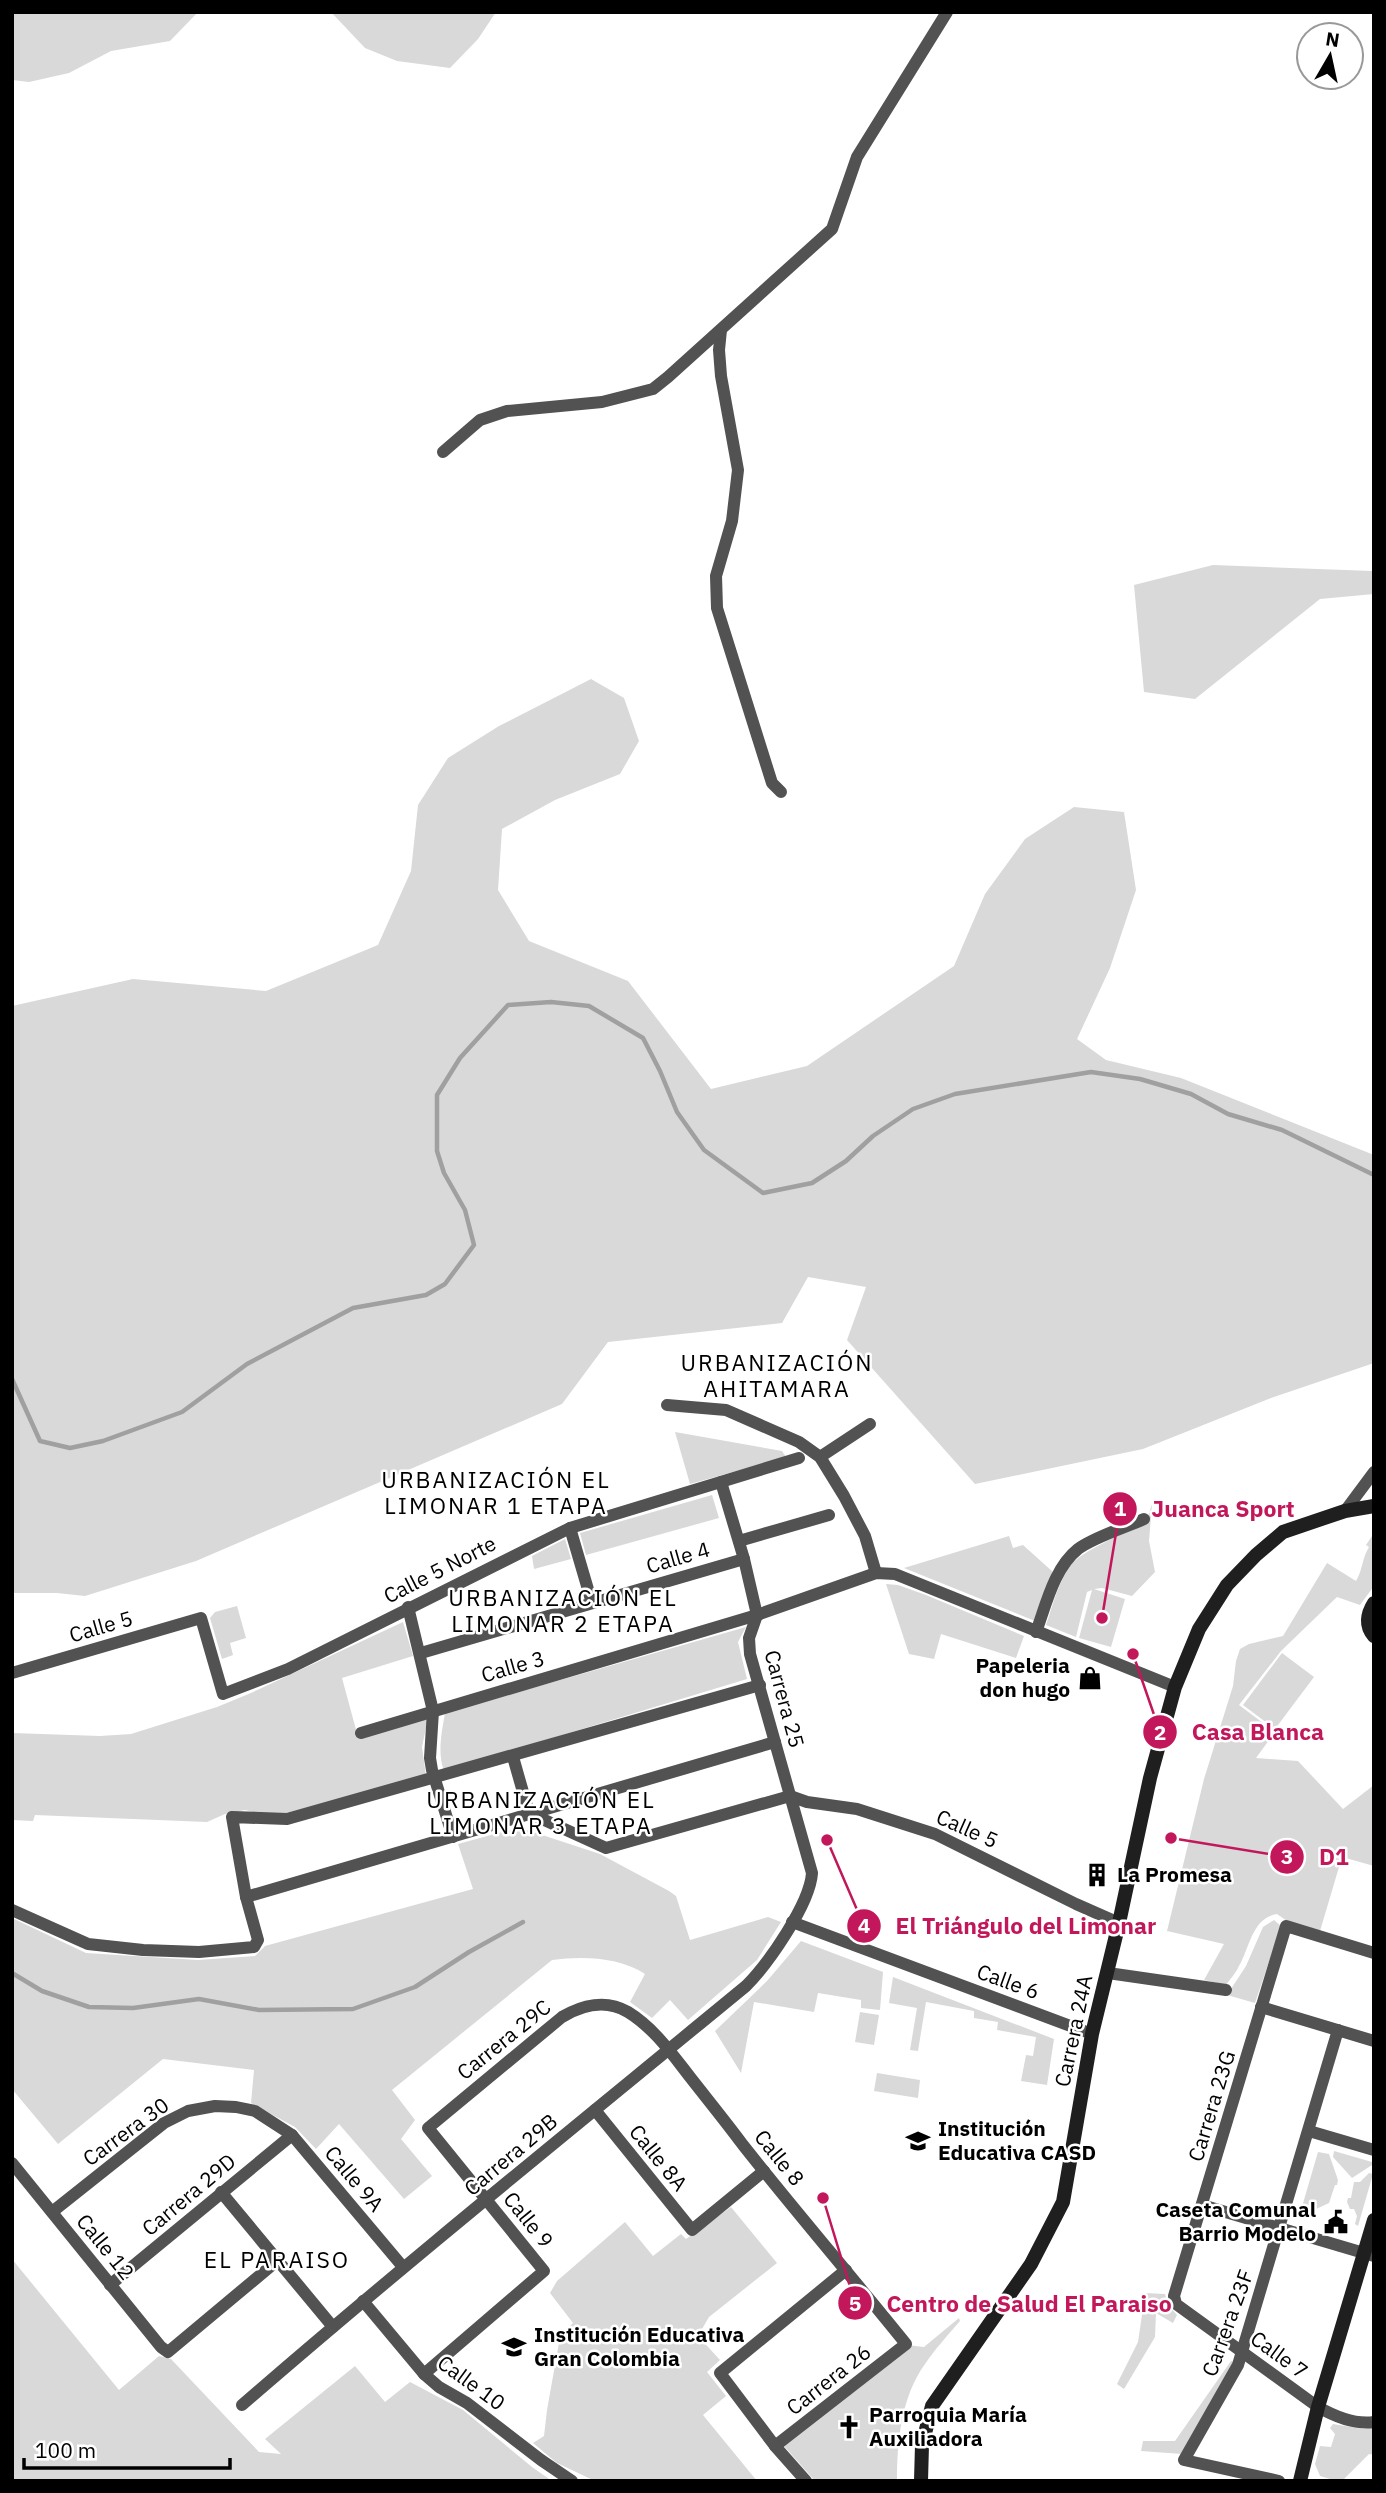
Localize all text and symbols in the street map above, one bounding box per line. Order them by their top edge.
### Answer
north arrow [1295,21,1365,91]
text: N [1324,26,1341,52]
district label: URBANIZACIÓN AHITAMARA [680,1347,874,1403]
district label: URBANIZACIÓN EL LIMONAR 1 ETAPA [381,1464,611,1520]
callout: Juanca Sport [1103,1487,1309,1531]
text: Juanca Sport [1151,1493,1295,1523]
text: 1 [1114,1494,1127,1522]
street label: Calle 5 Norte [378,1529,501,1609]
street label: Calle 4 [643,1535,713,1579]
district label: URBANIZACIÓN EL LIMONAR 2 ETAPA [448,1582,678,1638]
street label: Calle 5 [66,1604,136,1648]
street label: Calle 3 [478,1644,548,1688]
street label: Carrera 25 [758,1647,811,1751]
place label: Papeleria don hugo [975,1651,1070,1703]
shop icon: Papeleria don hugo [1076,1664,1104,1692]
callout: Casa Blanca [1143,1710,1338,1754]
text: Casa Blanca [1192,1716,1324,1746]
text: 2 [1154,1718,1166,1746]
district label: URBANIZACIÓN EL LIMONAR 3 ETAPA [426,1784,656,1840]
street label: Calle 5 [932,1802,1003,1854]
callout: D1 [1270,1835,1363,1879]
text: D1 [1319,1841,1349,1871]
text: 3 [1281,1842,1293,1870]
place label: La Promesa [1117,1860,1232,1888]
building icon: La Promesa [1083,1861,1111,1889]
callout: El Triángulo del Limonar [846,1904,1170,1948]
text: El Triángulo del Limonar [896,1910,1156,1940]
text: 4 [858,1911,870,1939]
street label: Calle 6 [973,1957,1044,2005]
street label: Carrera 24A [1048,1972,1099,2089]
street label: Carrera 29C [451,1993,556,2086]
street label: Carrera 23G [1181,2047,1241,2165]
street label: Carrera 30 [77,2090,174,2172]
street label: Carrera 29B [458,2107,563,2202]
place label: Institución Educativa CASD [938,2114,1096,2166]
street label: Calle 8A [623,2118,694,2197]
street label: Calle 8 [749,2123,811,2191]
school or university icon: Institución Educativa CASD [904,2127,932,2155]
street label: Calle 9A [319,2139,391,2217]
street label: Carrera 29D [136,2147,241,2242]
street label: Calle 9 [498,2185,560,2253]
place label: Caseta Comunal Barrio Modelo [1155,2195,1316,2247]
street label: Calle 12 [71,2208,141,2285]
public building icon: Caseta Comunal Barrio Modelo [1322,2208,1350,2236]
district label: EL PARAISO [204,2244,350,2274]
street label: Carrera 23F [1195,2265,1259,2380]
callout: Centro de Salud El Paraiso [837,2281,1186,2325]
text: Centro de Salud El Paraiso [886,2288,1172,2318]
text: 5 [849,2289,861,2317]
place label: Institución Educativa Gran Colombia [534,2320,744,2372]
street label: Calle 7 [1245,2324,1314,2385]
school or university icon: Institución Educativa Gran Colombia [500,2333,528,2361]
street label: Carrera 26 [780,2337,876,2421]
street label: Calle 10 [432,2348,511,2416]
place label: Parroquia María Auxiliadora [869,2400,1027,2452]
church icon: Parroquia María Auxiliadora [835,2413,863,2441]
scale bar [24,2426,231,2470]
text: 100 m [35,2436,96,2464]

